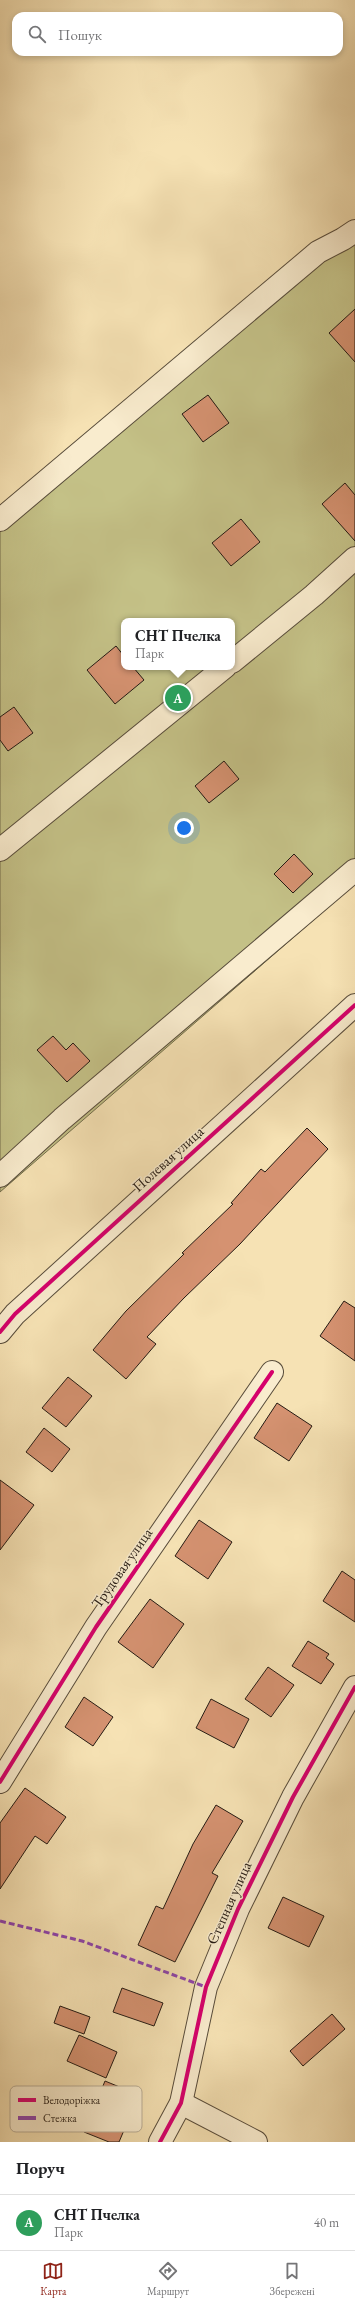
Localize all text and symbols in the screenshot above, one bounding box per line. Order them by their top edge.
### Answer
search box [12,12,343,56]
icon: search [26,23,48,45]
text: Пошук [58,25,102,44]
popup [121,618,235,670]
text: СНТ Пчелка [135,626,221,645]
text: Парк [135,645,164,662]
pin: A [165,683,191,713]
your location [174,818,194,838]
street label: Полевая улица [128,1122,207,1196]
street label: Трудовая улица [87,1524,156,1611]
street label: Степная улица [202,1858,255,1947]
legend [10,2086,142,2132]
text: Велодоріжка [43,2093,101,2107]
text: Стежка [43,2111,77,2125]
text: Поруч [16,2157,65,2179]
text: СНТ Пчелка [54,2205,140,2224]
text: A [24,2214,34,2231]
text: 40 m [314,2214,339,2231]
text: Парк [54,2224,83,2241]
tab: Карта [40,2260,67,2298]
tab: Маршрут [147,2260,189,2298]
tab: Збережені [270,2260,315,2298]

